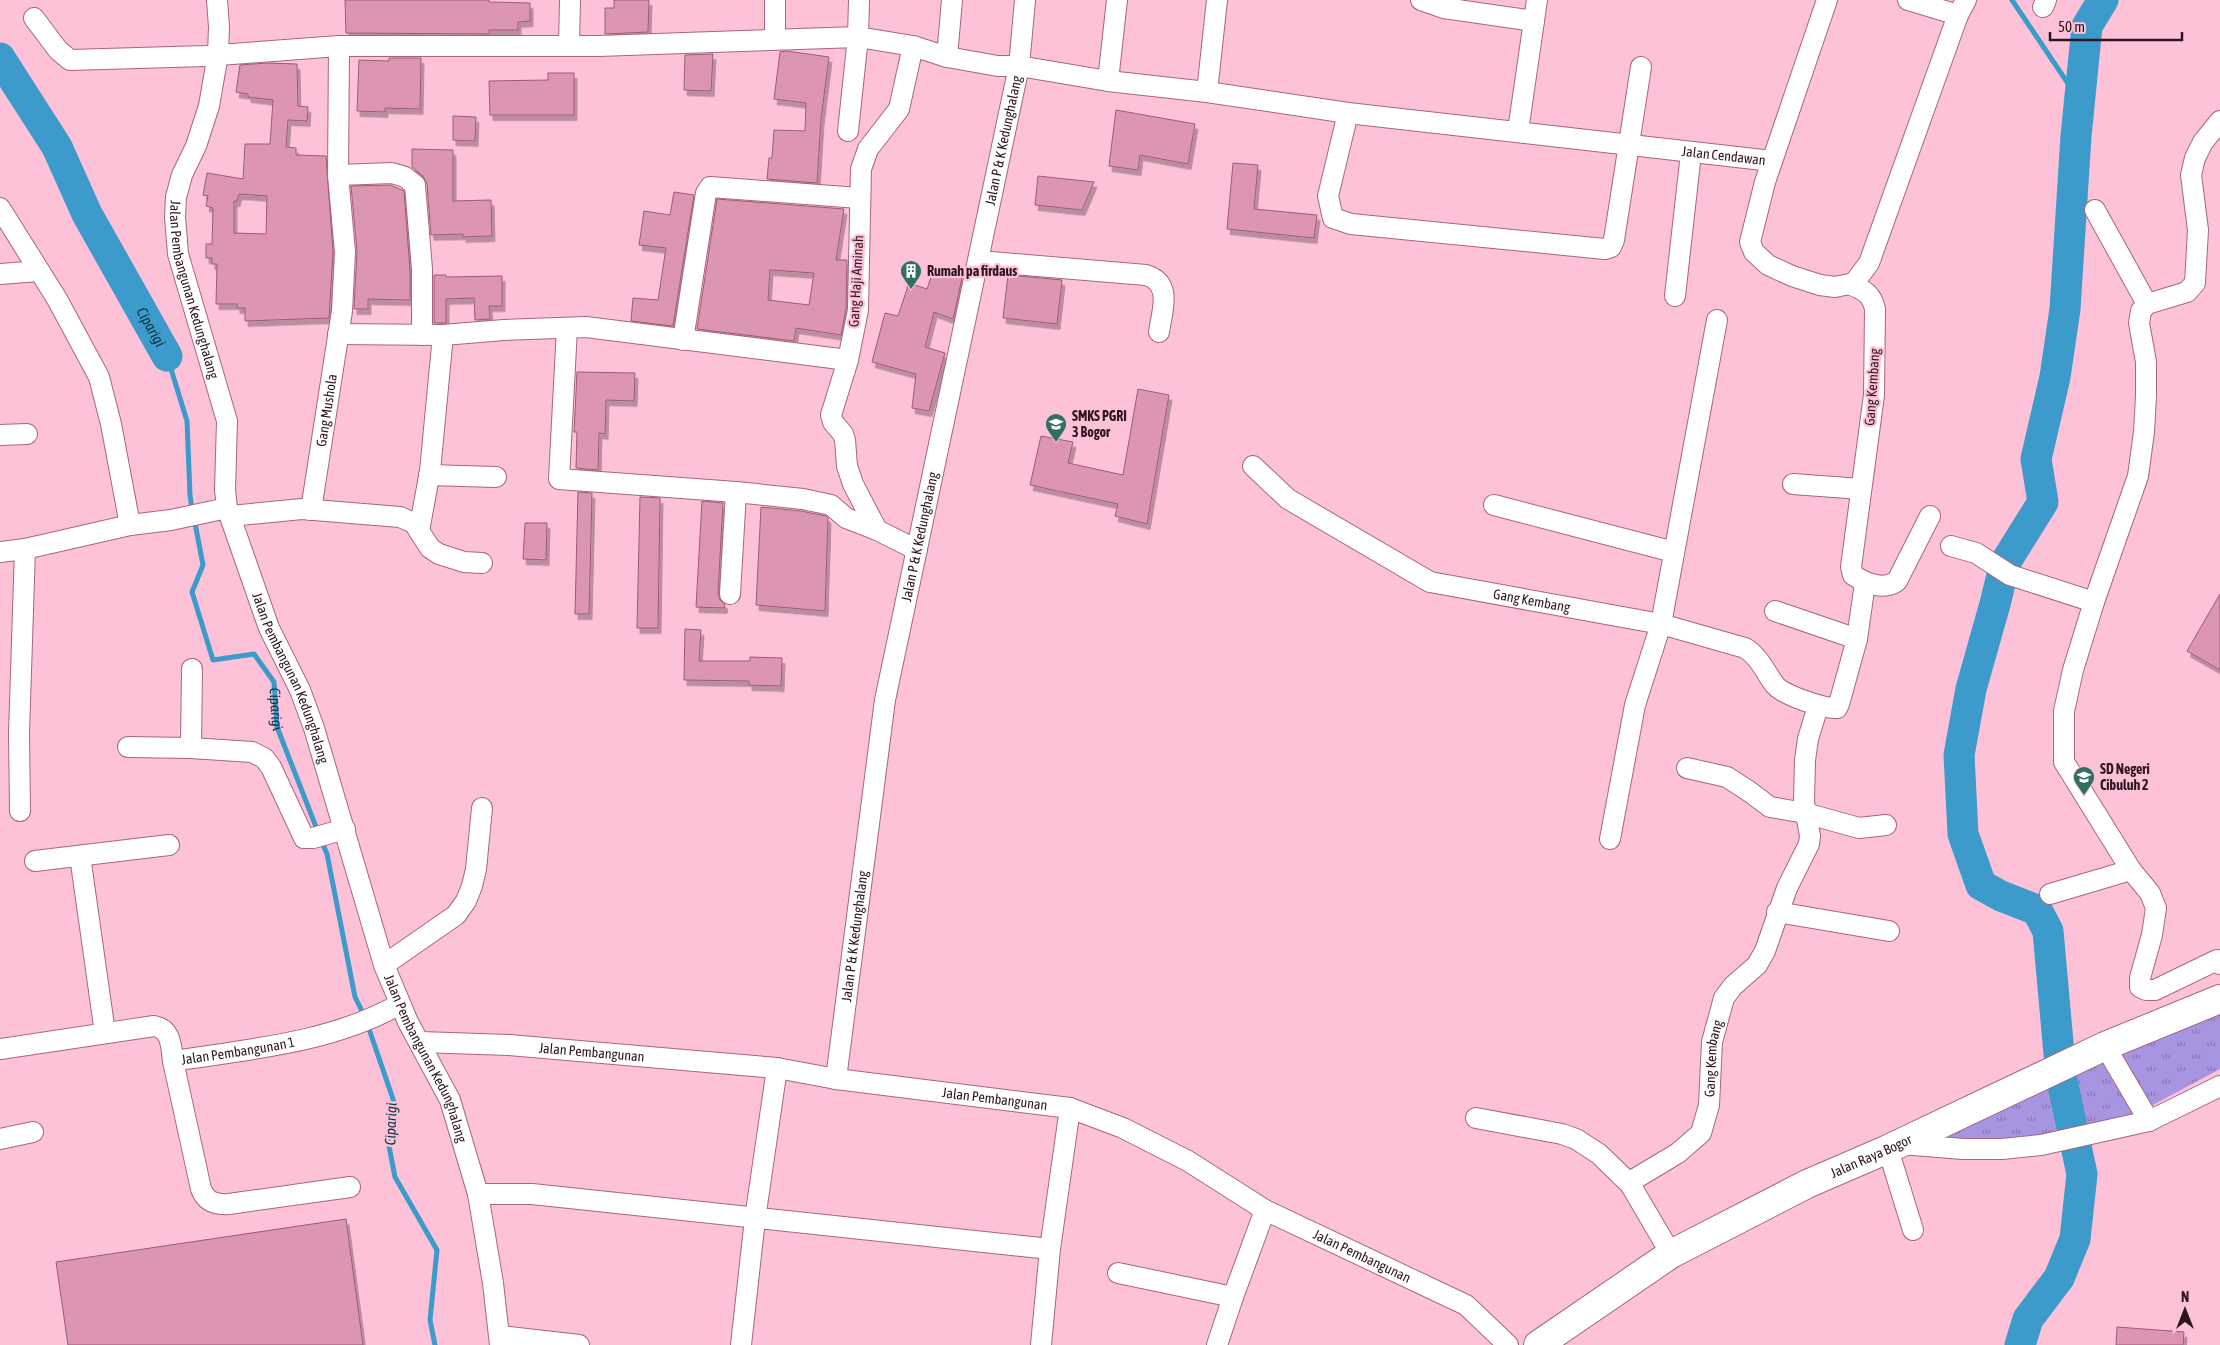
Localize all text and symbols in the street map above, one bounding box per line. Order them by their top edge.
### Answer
scale bar [2050,10,2182,42]
text: 50 m [2058,18,2085,35]
street label: Jalan P & K Kedunghalang [982,74,1025,207]
street label: Jalan Cendawan [1681,143,1766,168]
street label: Jalan Pembangunan Kedunghalang [167,200,222,381]
street label: Gang Haji Aminah [846,235,866,327]
building icon: Rumah pa firdaus [899,259,923,290]
place label: Rumah pa firdaus [927,263,1017,279]
water label: Ciparigi [133,304,169,350]
street label: Gang Kembang [1861,348,1883,426]
street label: Gang Mushola [313,373,340,448]
place label: SMKS PGRI 3 Bogor [1072,408,1127,440]
school or university icon: SMKS PGRI 3 Bogor [1044,412,1068,443]
street label: Jalan P & K Kedunghalang [898,470,941,603]
street label: Gang Kembang [1492,586,1571,615]
street label: Jalan Pembangunan Kedunghalang [249,590,332,765]
water label: Ciparigi [266,687,287,733]
place label: SD Negeri Cibuluh 2 [2100,761,2150,793]
school or university icon: SD Negeri Cibuluh 2 [2072,765,2096,796]
street label: Jalan P & K Kedunghalang [838,870,871,1003]
street label: Jalan Pembangunan Kedunghalang [381,972,470,1144]
street label: Gang Kembang [1701,1018,1726,1097]
street label: Jalan Pembangunan 1 [180,1034,296,1068]
street label: Jalan Pembangunan [538,1040,645,1065]
street label: Jalan Pembangunan [941,1084,1048,1113]
water label: Ciparigi [381,1102,400,1146]
street label: Jalan Raya Bogor [1828,1131,1915,1181]
street label: Jalan Pembangunan [1311,1226,1413,1286]
north arrow [2160,1285,2210,1335]
text: N [2181,1289,2189,1305]

